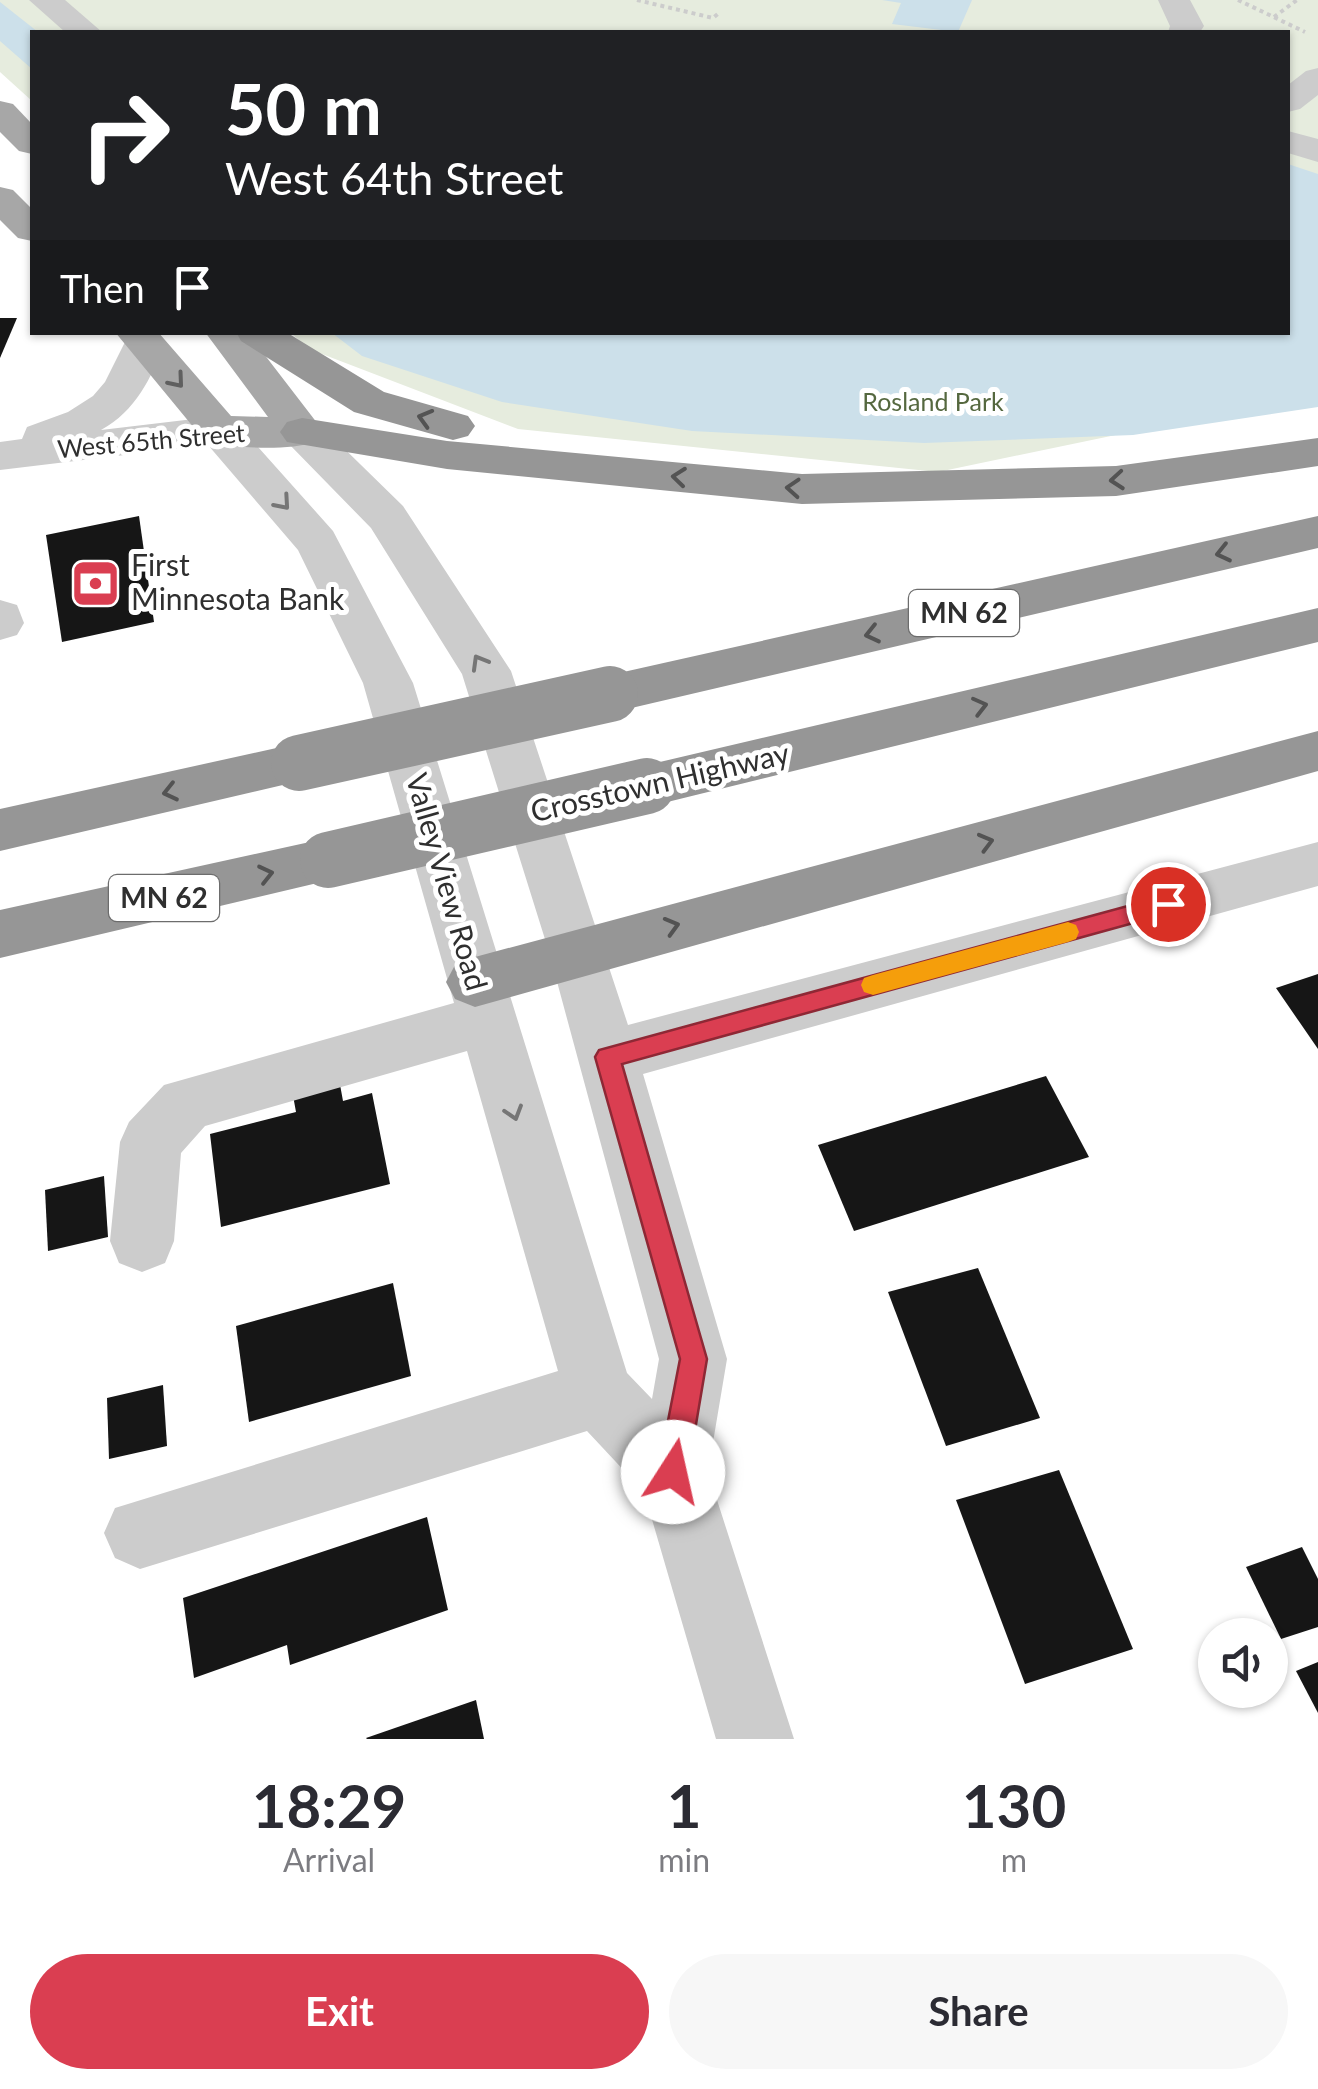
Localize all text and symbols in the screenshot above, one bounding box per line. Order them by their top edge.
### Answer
text: 50 m [225,66,382,150]
icon: right [60,70,190,200]
text: West 64th Street [225,151,563,205]
icon: arrive [165,260,220,315]
text: Then [60,265,145,311]
one-way arrow [165,370,183,388]
park label: Rosland Park [862,386,1004,416]
one-way arrow [416,408,434,429]
street label: West 65th Street [56,417,246,463]
one-way arrow [671,467,687,489]
one-way arrow [1109,468,1125,490]
one-way arrow [784,478,800,499]
one-way arrow [271,492,289,510]
one-way arrow [1215,541,1232,562]
place label: First Minnesota Bank [131,546,345,616]
bank icon: First Minnesota Bank [70,557,122,609]
road number: MN 62 [909,590,1019,636]
one-way arrow [864,622,881,643]
one-way arrow [472,655,491,673]
one-way arrow [971,697,988,718]
street label: Crosstown Highway [527,734,793,828]
street label: Valley View Road [400,769,496,994]
one-way arrow [162,780,179,801]
one-way arrow [977,833,994,854]
pin [1126,862,1211,947]
one-way arrow [257,865,274,886]
road number: MN 62 [109,875,219,921]
icon: arrive [1141,877,1196,932]
one-way arrow [663,917,680,938]
one-way arrow [502,1104,523,1121]
position arrow [621,1420,725,1524]
map controls [1198,1618,1288,1708]
button: sound [1198,1618,1288,1708]
text: 18:29 [252,1769,406,1841]
text: 1 [667,1769,702,1841]
text: 130 [962,1769,1066,1841]
text: Arrival [283,1840,375,1879]
text: min [658,1840,710,1879]
text: m [1001,1840,1027,1879]
button: Exit [30,1954,649,2069]
button: Share [669,1954,1288,2069]

